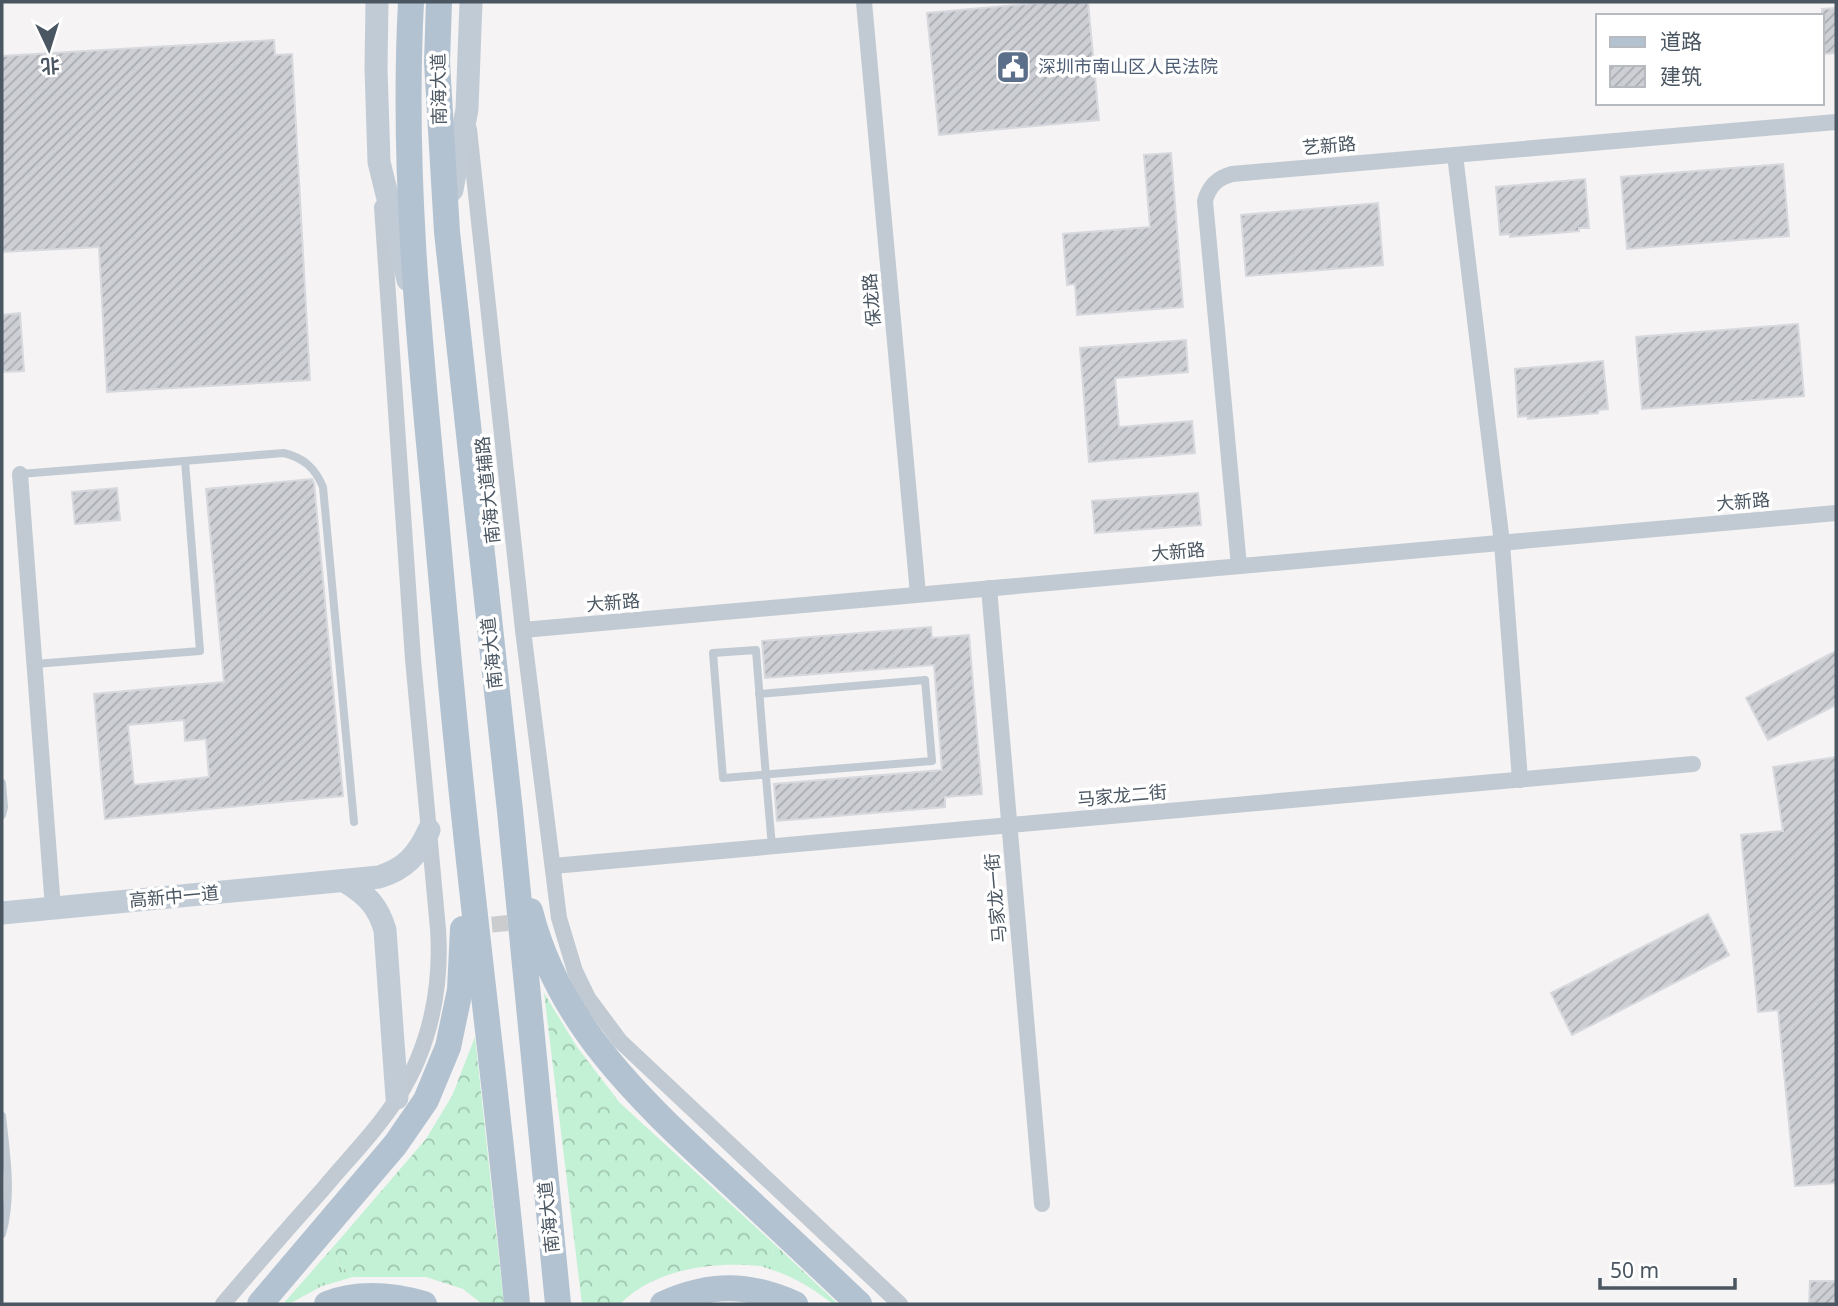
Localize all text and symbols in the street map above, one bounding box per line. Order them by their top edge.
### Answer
north arrow [14,14,84,84]
legend [1596,14,1824,105]
text: 道路 [1660,27,1702,55]
public building icon: 深圳市南山区人民法院 [994,48,1032,86]
text: 北 [40,52,61,80]
street label: 南海大道 [425,53,451,125]
place label: 深圳市南山区人民法院 [1038,54,1218,78]
text: 建筑 [1660,62,1702,90]
street label: 艺新路 [1301,131,1357,159]
street label: 保龙路 [857,272,885,328]
street label: 南海大道辅路 [469,435,505,545]
street label: 大新路 [1715,487,1771,515]
street label: 大新路 [1150,537,1206,565]
street label: 大新路 [585,588,641,616]
street label: 南海大道 [475,616,507,690]
street label: 马家龙二街 [1076,779,1168,811]
street label: 马家龙一街 [979,852,1011,944]
street label: 高新中一道 [128,880,220,912]
street label: 南海大道 [532,1180,564,1254]
scale bar [1600,1246,1735,1290]
text: 50 m [1610,1256,1659,1284]

